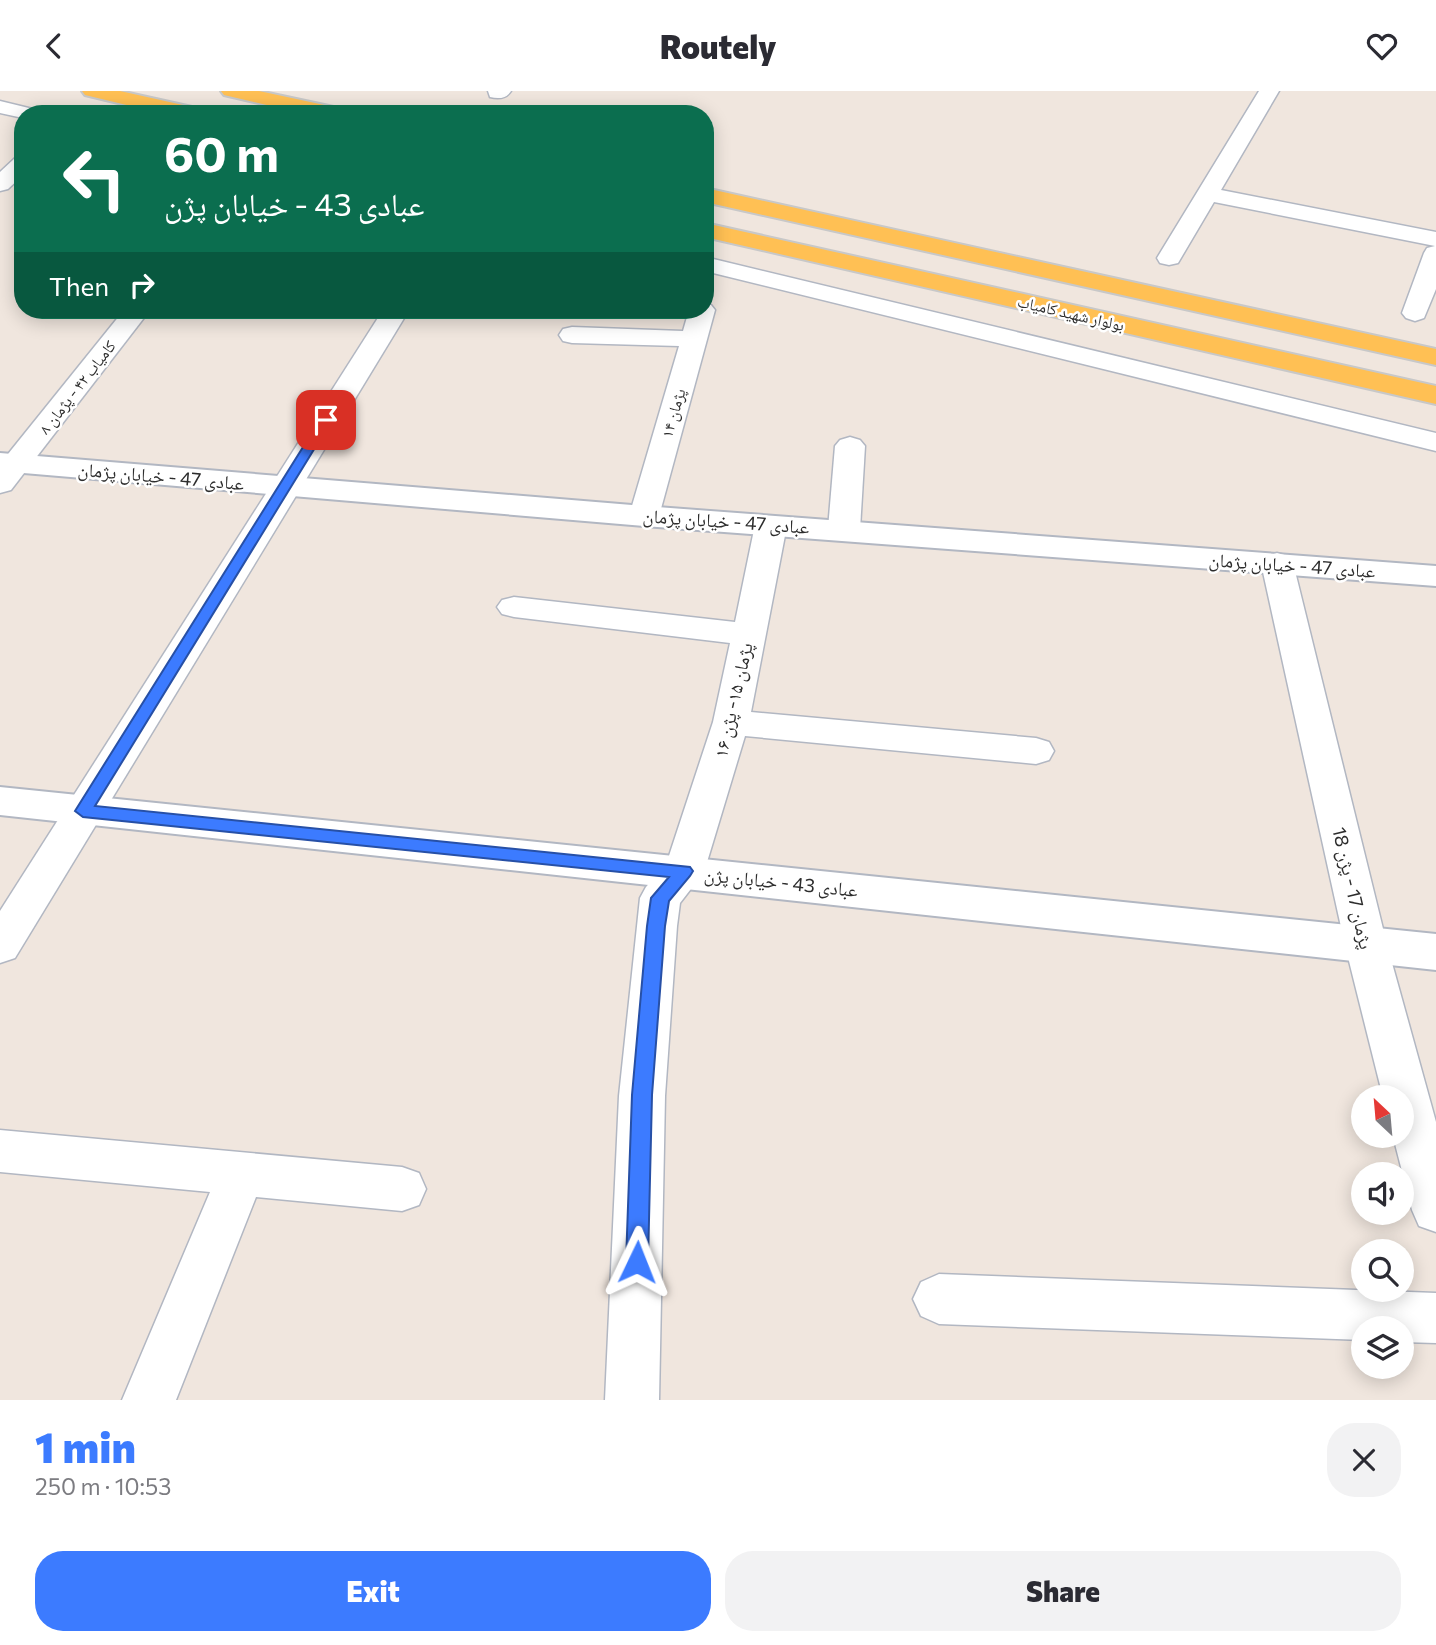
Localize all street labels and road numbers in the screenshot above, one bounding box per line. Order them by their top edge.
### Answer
street label: بولوار شهید کامیاب [1016,291,1126,335]
street label: کامیاب ۴۲ - پژمان ۸ [34,336,121,438]
street label: پژمان ۱۴ [656,386,691,440]
street label: عبادی 47 - خیابان پژمان [77,457,246,495]
street label: عبادی 47 - خیابان پژمان [642,503,810,539]
street label: عبادی 47 - خیابان پژمان [1208,547,1376,583]
street label: پژمان ۱۵- پژن ۱۶ [708,640,758,760]
street label: پژمان 17 - پژن 18 [1327,825,1379,951]
street label: عبادی 43 - خیابان پژن [703,862,860,902]

